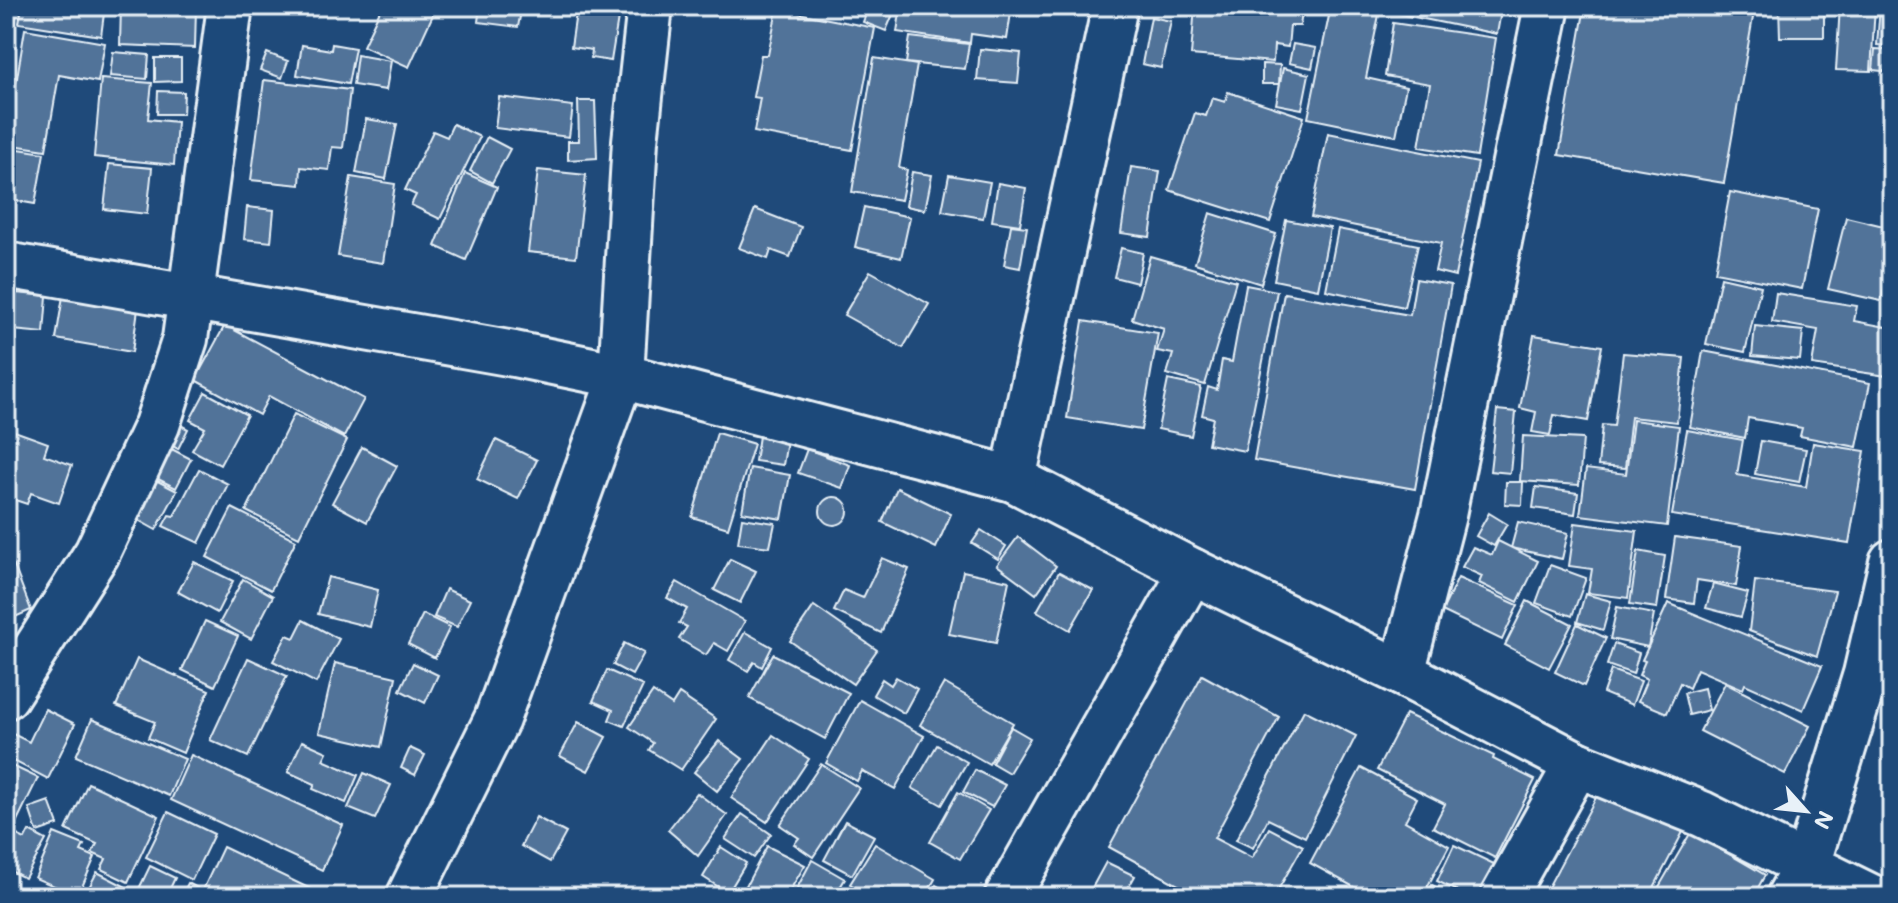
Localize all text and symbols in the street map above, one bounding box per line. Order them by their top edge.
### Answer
north arrow [1766,771,1846,851]
text: N [1808,806,1841,834]

